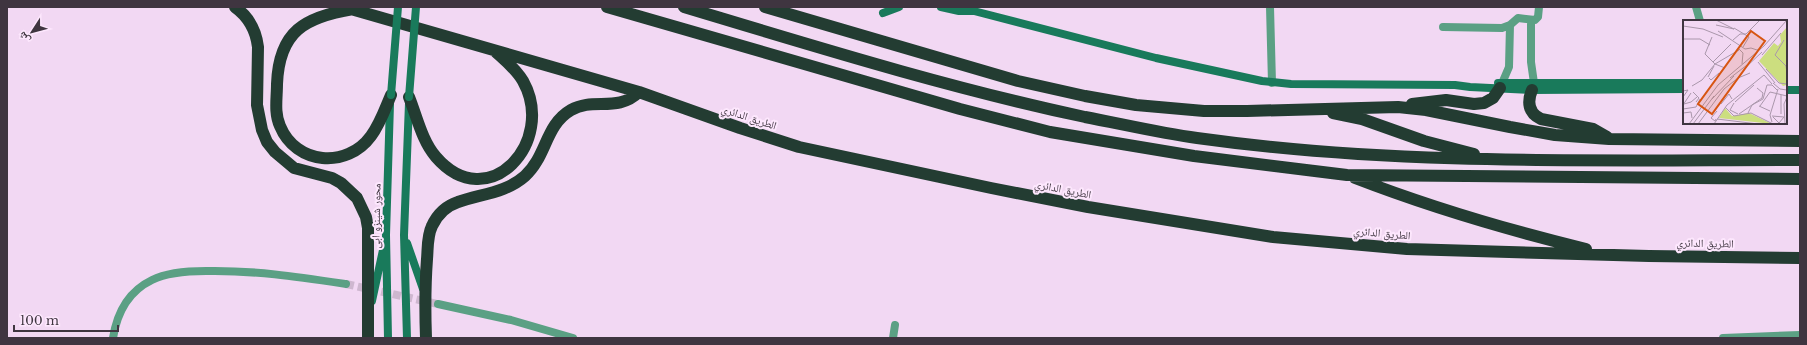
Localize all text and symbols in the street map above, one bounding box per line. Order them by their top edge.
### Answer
north arrow [12,12,52,52]
inset map [1683,20,1787,124]
text: ش [15,28,34,47]
street label: الطريق الدائري [719,101,778,134]
street label: الطريق الدائري [1033,177,1092,203]
street label: محور شينزو ابى [368,183,384,249]
street label: الطريق الدائري [1353,224,1411,244]
street label: الطريق الدائري [1676,236,1734,252]
scale bar [14,307,118,333]
text: 100 m [20,313,59,328]

